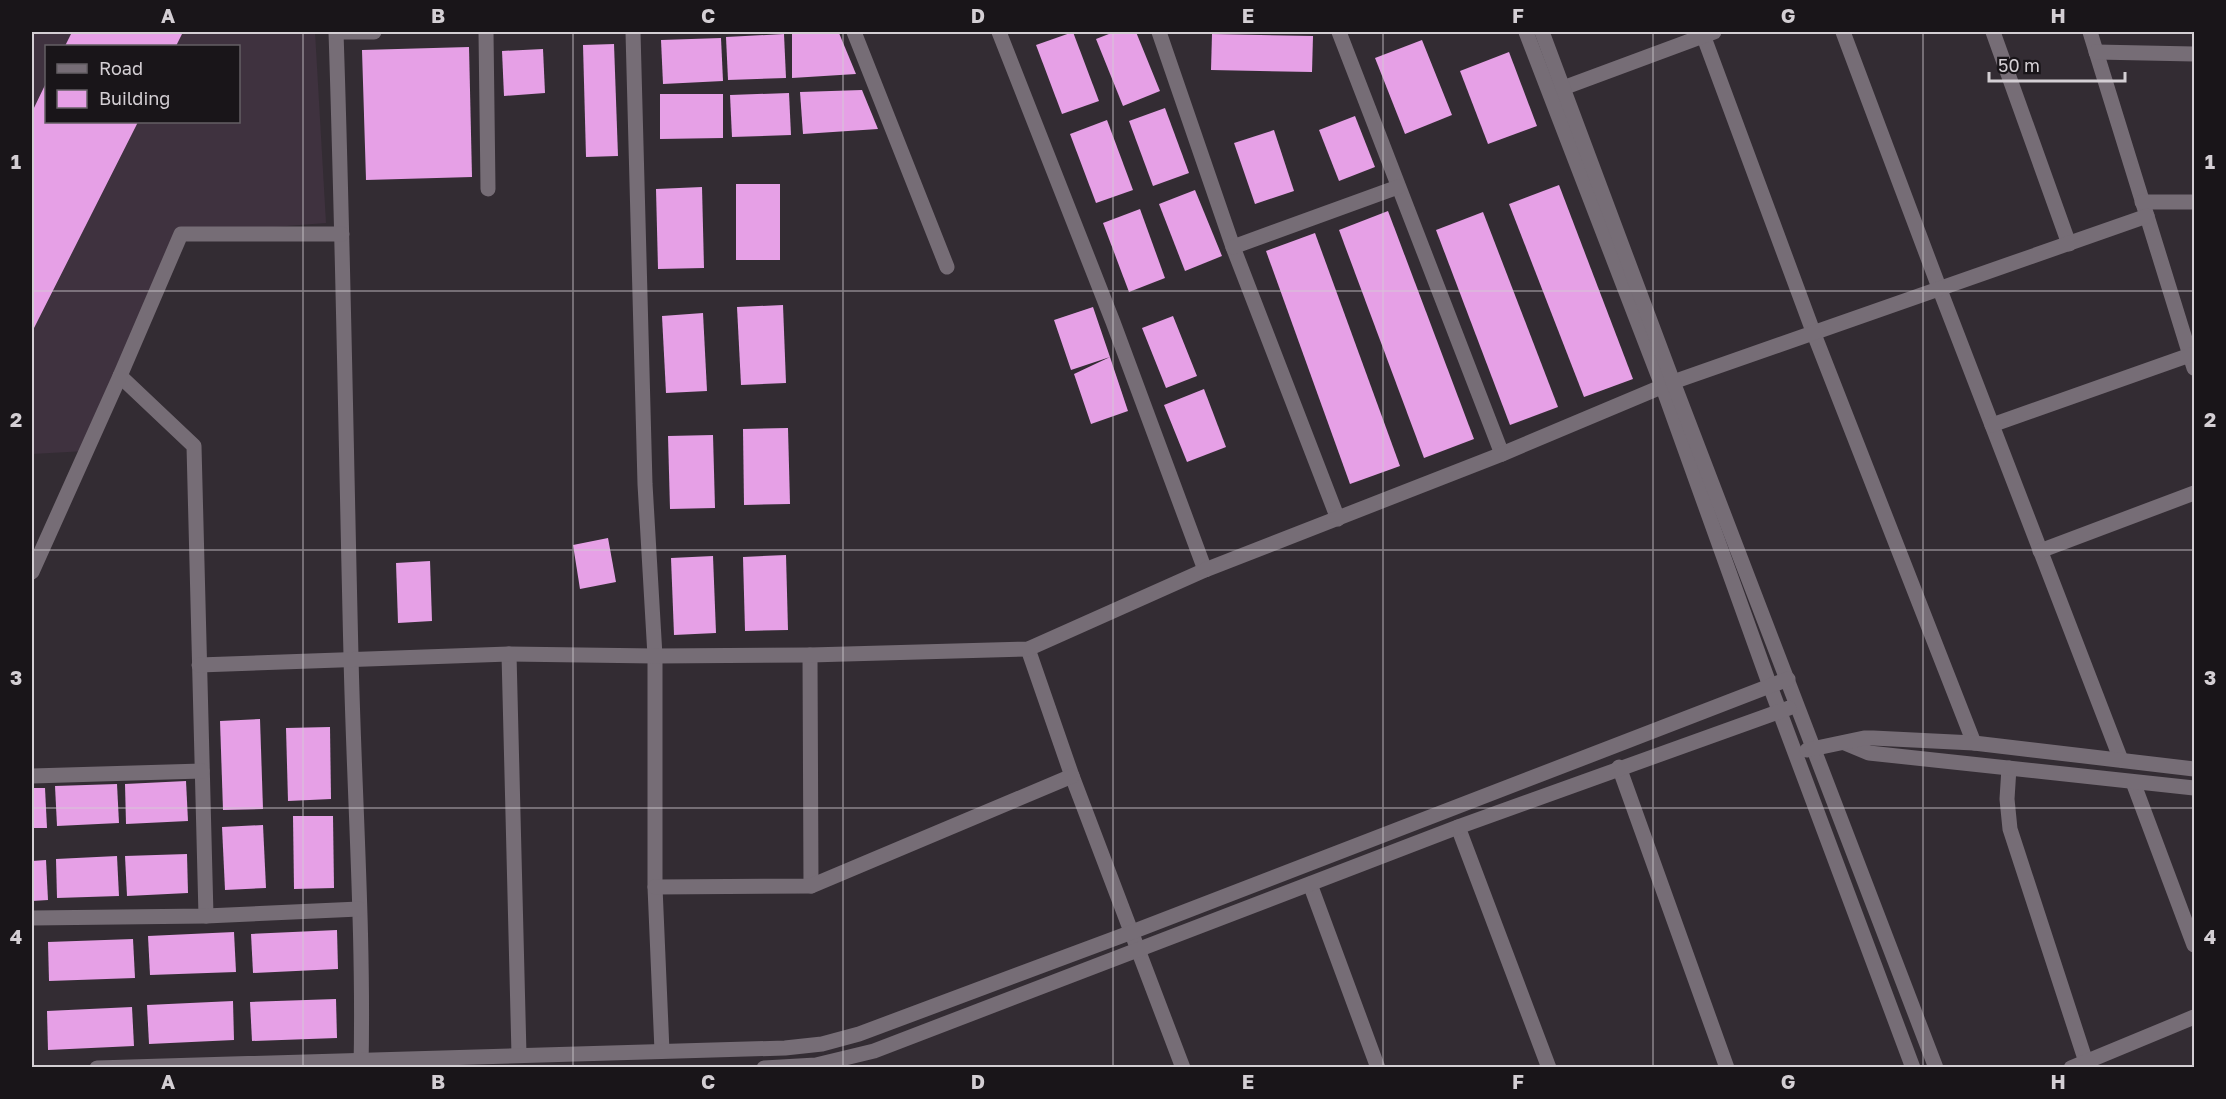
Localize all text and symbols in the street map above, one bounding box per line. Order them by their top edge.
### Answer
text: A [161,3,175,27]
text: B [431,3,445,27]
text: C [701,3,715,27]
text: D [971,3,985,27]
text: E [1242,3,1254,27]
text: F [1512,3,1524,27]
text: G [1781,3,1795,27]
text: H [2050,3,2066,27]
legend [45,45,240,123]
scale bar [1989,45,2126,83]
text: 50 m [1998,54,2040,76]
text: Road [99,57,143,79]
text: Building [99,87,170,109]
text: 1 [11,149,21,173]
text: 1 [2205,149,2215,173]
text: 2 [10,407,22,431]
text: 2 [2204,407,2216,431]
text: 3 [10,665,22,689]
text: 3 [2204,665,2216,689]
text: 4 [10,924,22,948]
text: 4 [2204,924,2216,948]
text: A [161,1069,175,1093]
text: B [431,1069,445,1093]
text: C [701,1069,715,1093]
text: D [971,1069,985,1093]
text: E [1242,1069,1254,1093]
text: F [1512,1069,1524,1093]
text: G [1781,1069,1795,1093]
text: H [2050,1069,2066,1093]

